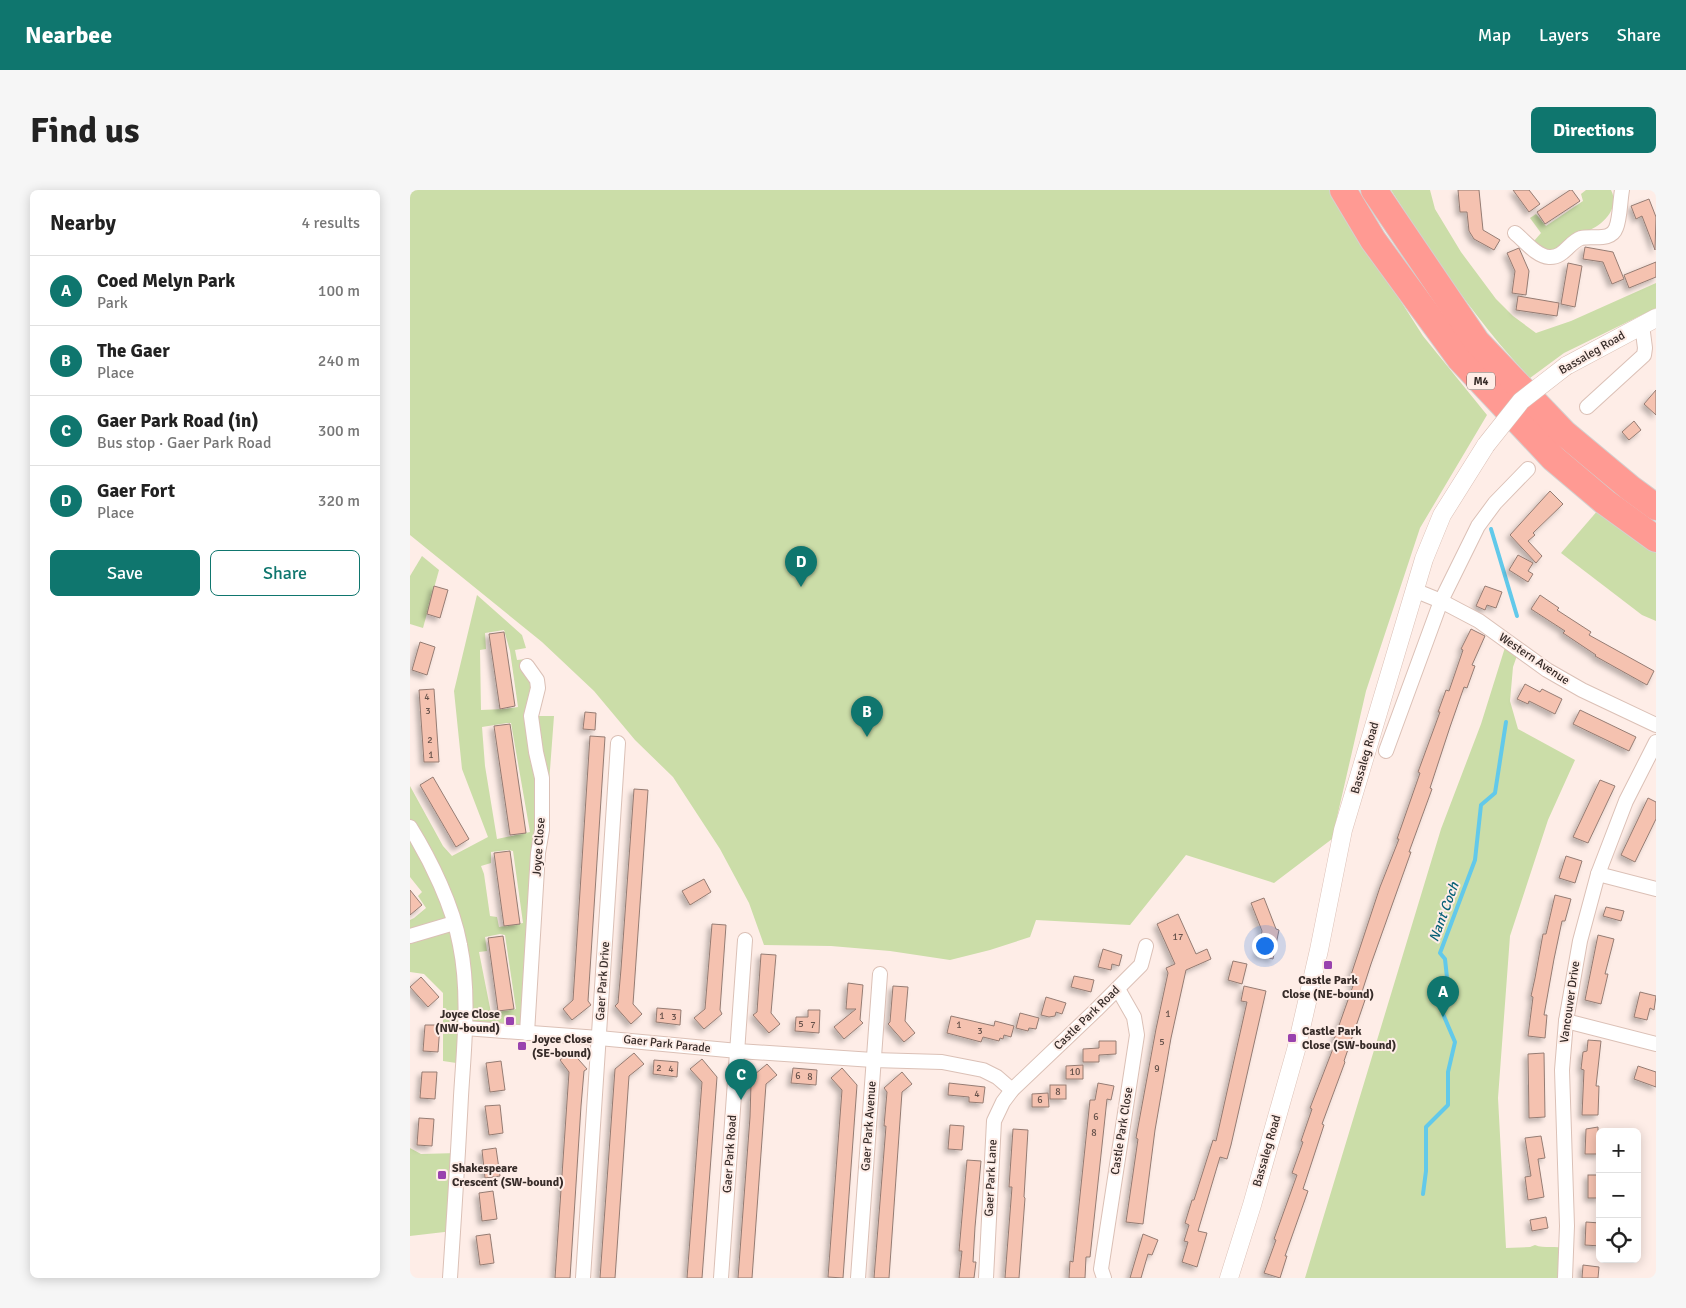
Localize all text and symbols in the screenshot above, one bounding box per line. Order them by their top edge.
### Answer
text: Nearbee [25,20,112,50]
text: Map [1478,24,1511,46]
text: Layers [1539,24,1589,46]
text: Share [1617,24,1661,46]
button: Directions [1531,107,1656,153]
text: Find us [30,109,140,152]
text: Nearby [50,210,116,236]
text: 4 results [301,213,360,233]
text: Coed Melyn Park [97,269,235,293]
text: A [61,281,71,301]
text: 100 m [318,281,360,301]
text: Park [97,293,128,313]
street label: Bassaleg Road [1556,328,1628,378]
text: The Gaer [97,339,170,363]
text: B [61,351,71,371]
text: 240 m [318,351,360,371]
text: Place [97,363,134,383]
road number: M4 [1467,372,1495,390]
text: Gaer Park Road (in) [97,409,259,433]
text: C [61,421,71,441]
text: 300 m [318,421,360,441]
text: Bus stop · Gaer Park Road [97,433,271,453]
text: Gaer Fort [97,479,175,503]
text: D [61,491,71,511]
text: 320 m [318,491,360,511]
text: Place [97,503,134,523]
pin: D [785,546,817,587]
button: Save [50,550,200,596]
button: Share [210,550,360,596]
street label: Western Avenue [1496,630,1572,688]
house number: 4 [424,691,430,703]
pin: B [851,696,883,737]
house number: 3 [425,705,431,717]
street label: Bassaleg Road [1348,720,1382,796]
house number: 2 [427,734,433,746]
house number: 1 [428,749,434,761]
street label: Joyce Close [529,817,549,877]
water label: Nant Coch [1425,880,1463,944]
house number: 17 [1173,931,1183,943]
your location [1252,933,1278,959]
street label: Gaer Park Drive [593,941,613,1021]
marker: Castle Park Close (NE-bound) [1322,959,1334,971]
street label: Vancouver Drive [1557,960,1583,1044]
place label: Castle Park Close (NE-bound) [1282,973,1374,1002]
pin: A [1427,976,1459,1017]
street label: Castle Park Road [1051,983,1123,1053]
place label: Joyce Close (NW-bound) [435,1007,500,1036]
house number: 1 [1165,1008,1171,1020]
house number: 1 [659,1010,665,1022]
house number: 3 [671,1011,677,1023]
marker: Joyce Close (NW-bound) [504,1015,516,1027]
house number: 5 [798,1018,804,1030]
house number: 7 [810,1019,816,1031]
house number: 1 [956,1019,962,1031]
place label: Castle Park Close (SW-bound) [1302,1024,1396,1053]
house number: 3 [977,1025,983,1037]
place label: Joyce Close (SE-bound) [532,1032,592,1061]
street label: Gaer Park Parade [623,1032,711,1056]
marker: Castle Park Close (SW-bound) [1286,1032,1298,1044]
house number: 5 [1159,1036,1165,1048]
marker: Joyce Close (SE-bound) [516,1040,528,1052]
pin: C [725,1059,757,1100]
house number: 2 [656,1062,662,1074]
house number: 4 [668,1063,674,1075]
house number: 9 [1154,1063,1160,1075]
house number: 10 [1070,1066,1080,1078]
house number: 6 [795,1070,801,1082]
house number: 8 [807,1071,813,1083]
street label: Gaer Park Avenue [858,1081,880,1171]
house number: 8 [1055,1086,1061,1098]
street label: Castle Park Close [1108,1086,1136,1176]
house number: 4 [974,1088,980,1100]
house number: 6 [1037,1094,1043,1106]
house number: 6 [1093,1111,1099,1123]
street label: Bassaleg Road [1250,1113,1284,1189]
street label: Gaer Park Road [720,1114,740,1194]
house number: 8 [1091,1127,1097,1139]
map controls [1596,1128,1641,1263]
button: + [1596,1128,1641,1173]
street label: Gaer Park Lane [981,1139,1001,1217]
place label: Shakespeare Crescent (SW-bound) [452,1161,564,1190]
marker: Shakespeare Crescent (SW-bound) [436,1169,448,1181]
button: − [1596,1173,1641,1218]
button: locate [1596,1218,1641,1263]

